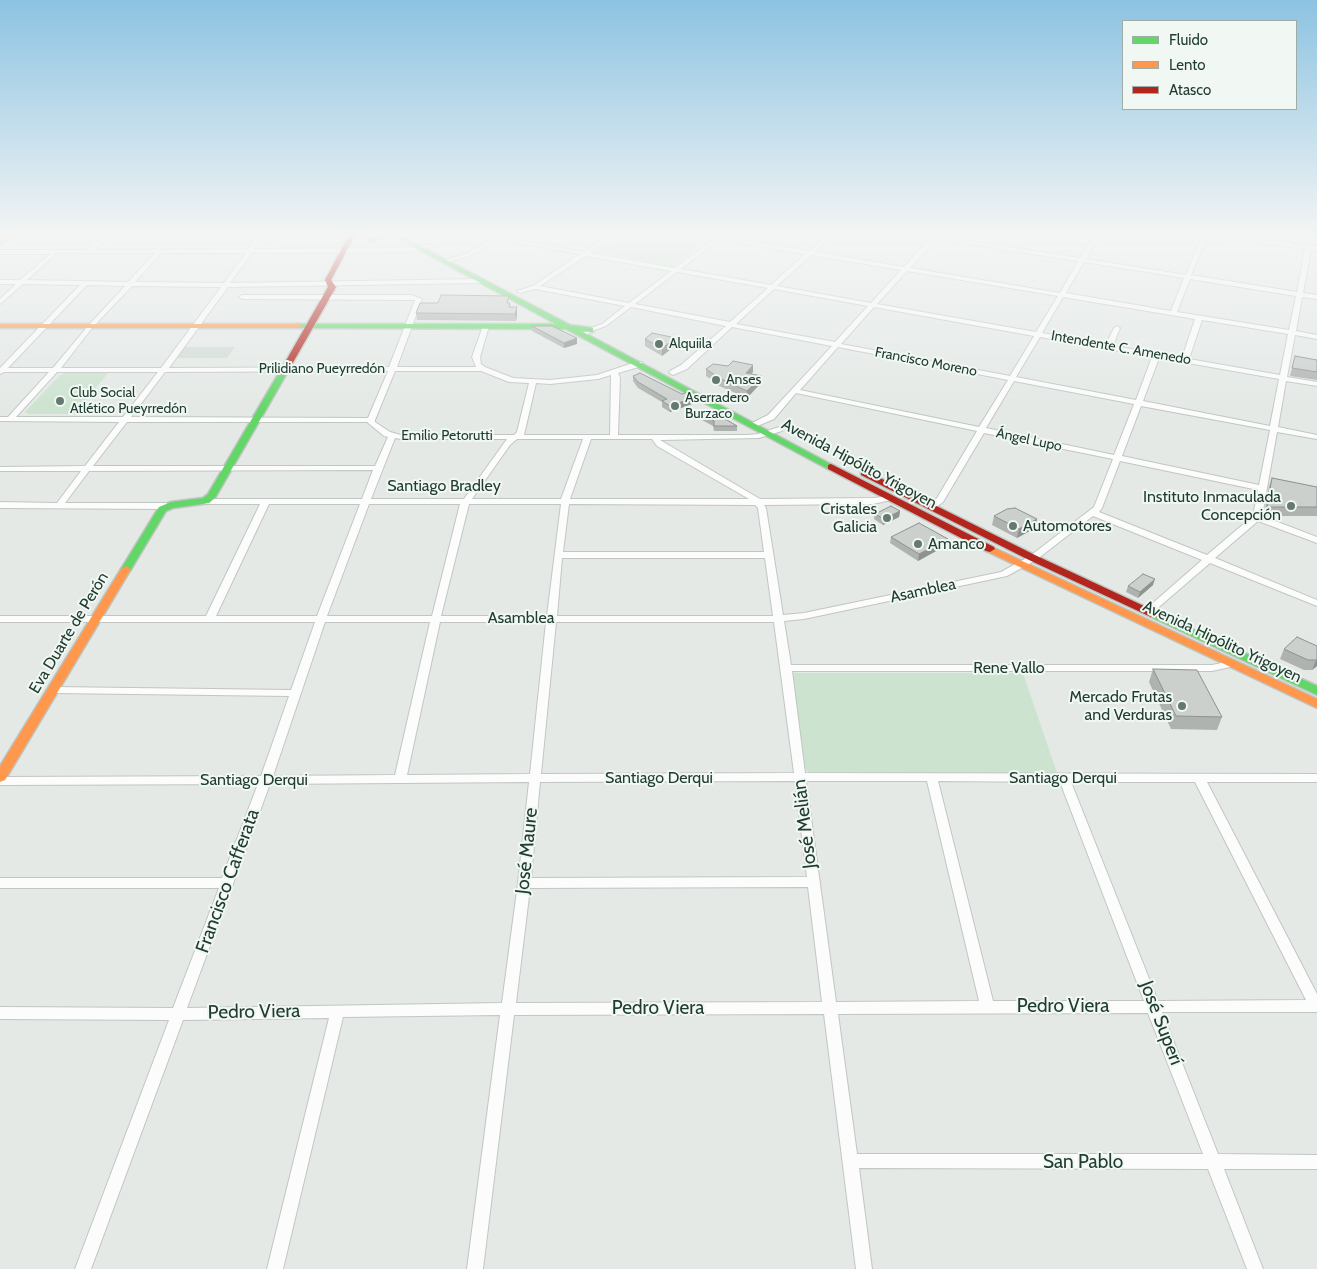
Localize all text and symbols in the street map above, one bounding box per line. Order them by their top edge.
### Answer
legend [1122,20,1297,110]
text: Fluido [1169,31,1208,49]
text: Lento [1169,56,1206,74]
text: Atasco [1169,81,1211,99]
street label: Intendente C. Amenedo [1050,327,1192,369]
place label: Alquiila [669,336,712,352]
marker: Alquiila [653,338,665,350]
street label: Francisco Moreno [874,344,978,380]
street label: Prilidiano Pueyrredón [259,361,385,377]
place label: Anses [726,372,761,388]
marker: Anses [710,374,722,386]
place label: Club Social Atlético Pueyrredón [70,385,187,418]
place label: Aserradero Burzaco [685,390,749,422]
marker: Club Social Atlético Pueyrredón [54,395,66,407]
marker: Aserradero Burzaco [669,400,681,412]
street label: Avenida Hipólito Yrigoyen [778,415,940,513]
street label: Ángel Lupo [995,425,1063,455]
street label: Emilio Petorutti [401,428,493,444]
street label: Santiago Bradley [387,476,501,496]
place label: Instituto Inmaculada Concepción [1143,487,1281,525]
place label: Cristales Galicia [821,499,877,537]
marker: Instituto Inmaculada Concepción [1285,500,1297,512]
marker: Cristales Galicia [881,512,893,524]
place label: Automotores [1023,516,1112,536]
marker: Automotores [1007,520,1019,532]
place label: Amanco [928,534,984,554]
marker: Amanco [912,538,924,550]
street label: Eva Duarte de Perón [25,569,113,697]
street label: Asamblea [888,575,958,607]
street label: Avenida Hipólito Yrigoyen [1140,597,1304,687]
street label: Asamblea [488,608,554,628]
street label: Rene Vallo [973,658,1045,678]
place label: Mercado Frutas and Verduras [1069,687,1172,725]
marker: Mercado Frutas and Verduras [1176,700,1188,712]
street label: Santiago Derqui [605,768,713,788]
street label: Santiago Derqui [1009,768,1117,788]
street label: Santiago Derqui [200,770,308,790]
street label: José Melián [788,778,822,870]
street label: Francisco Cafferata [191,806,265,956]
street label: José Maure [511,807,543,895]
street label: José Superí [1135,978,1187,1068]
street label: Pedro Viera [1017,995,1109,1017]
street label: Pedro Viera [612,997,704,1019]
street label: Pedro Viera [208,1000,300,1024]
street label: San Pablo [1043,1151,1123,1173]

